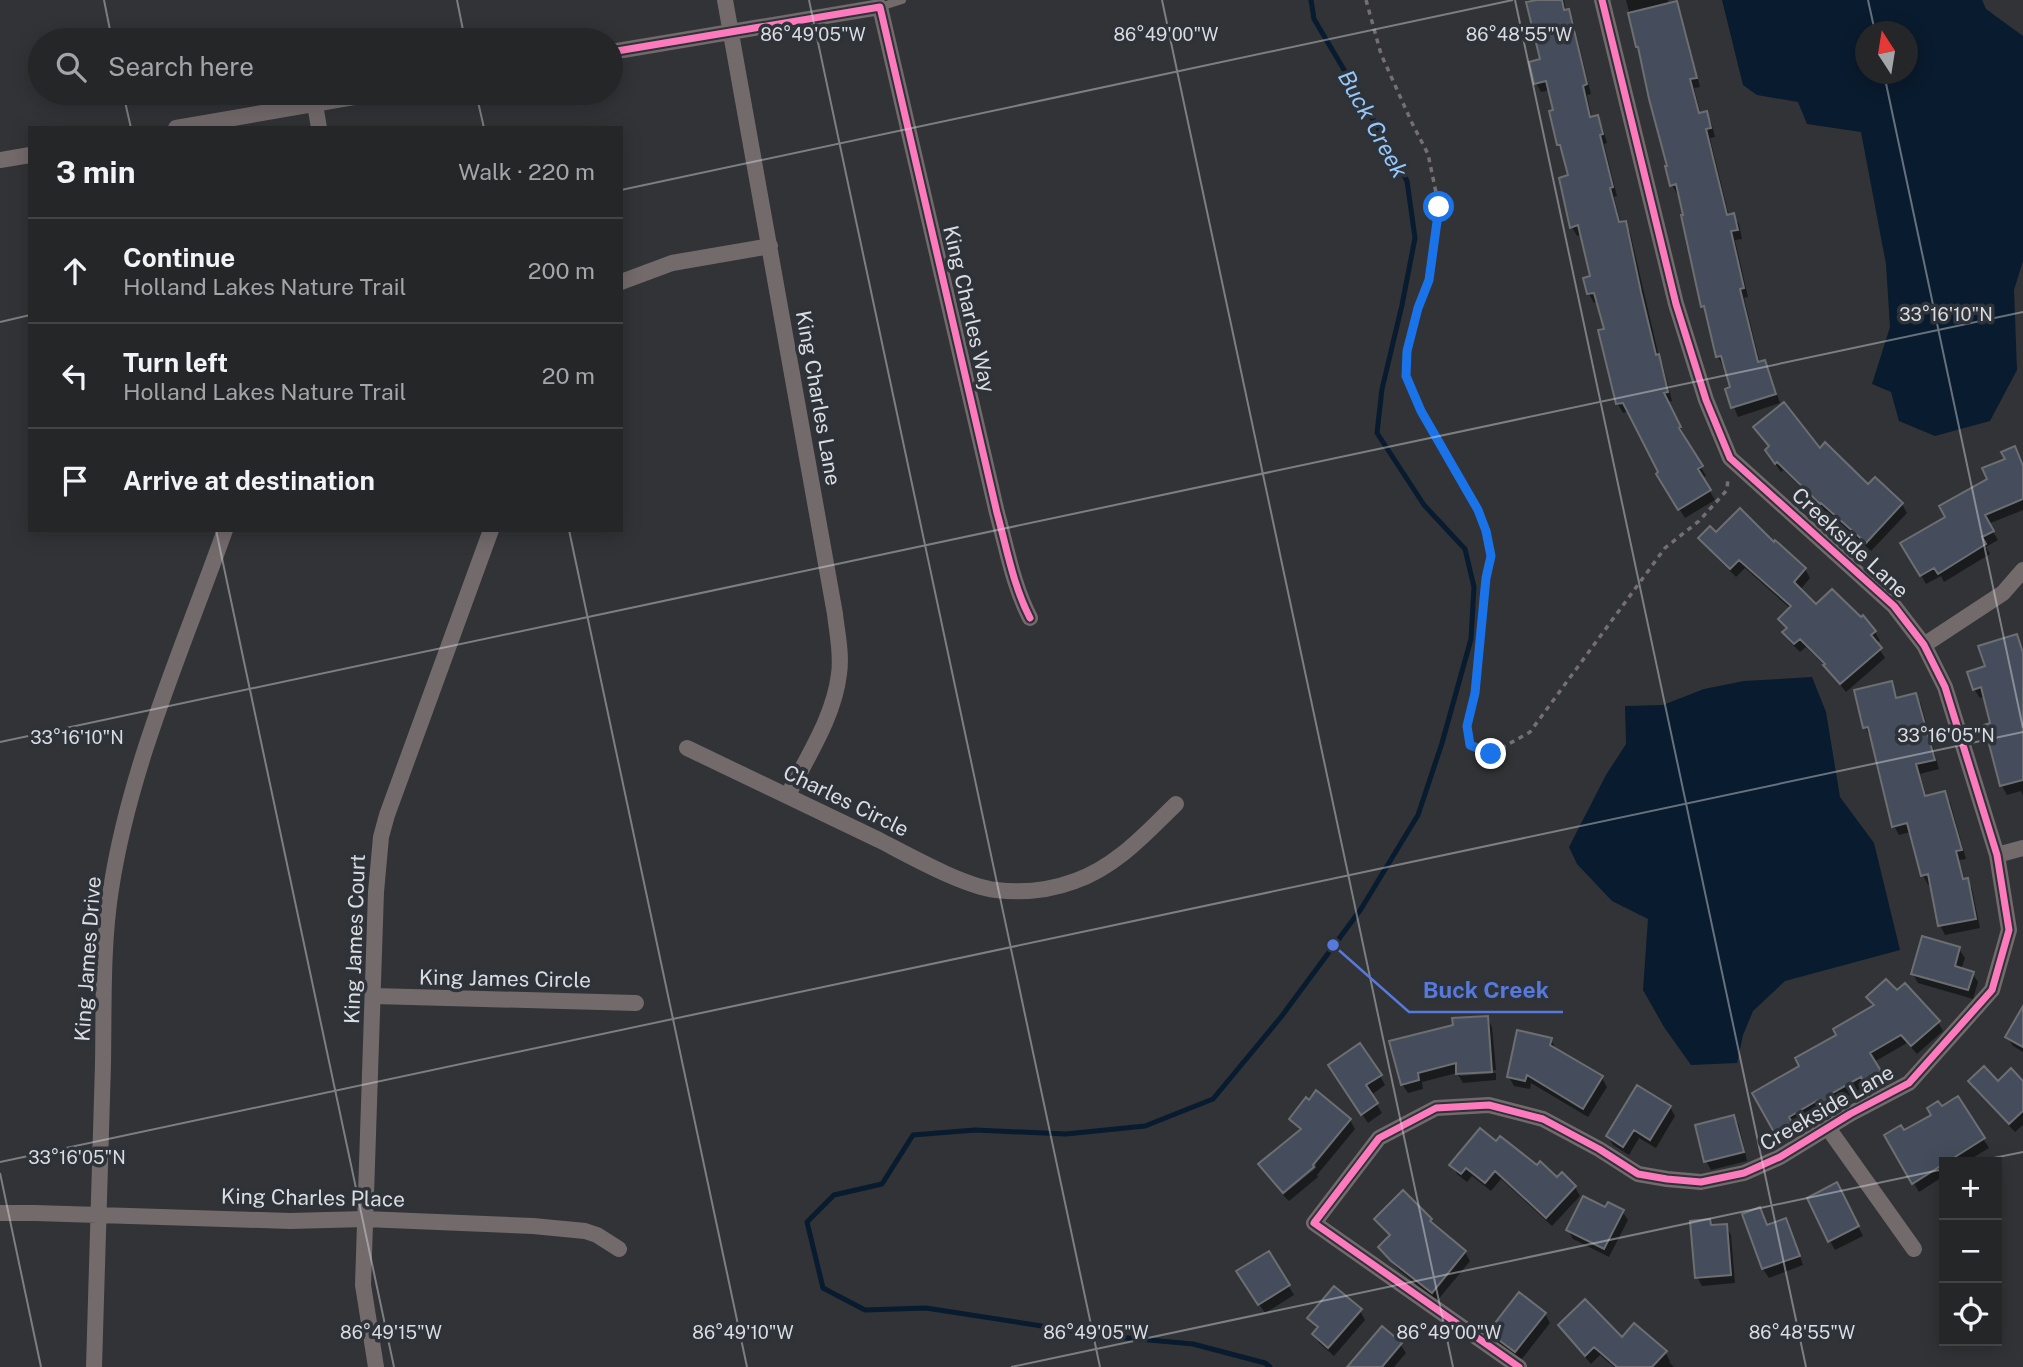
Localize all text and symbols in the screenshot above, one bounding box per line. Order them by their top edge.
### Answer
north arrow [1855,21,1918,84]
text: 86°49'05"W [760,24,866,45]
text: 86°49'00"W [1114,24,1218,45]
text: 86°48'55"W [1466,24,1572,45]
search box [28,28,623,105]
icon: search [52,48,90,86]
text: Search here [108,51,254,82]
water label: Buck Creek [1333,65,1414,183]
text: 3 min [56,154,135,190]
text: Walk · 220 m [458,158,595,185]
route start [1423,191,1454,222]
street label: King Charles Way [938,223,1001,395]
text: Continue [123,242,235,273]
icon: ahead [56,252,94,290]
text: 200 m [528,257,595,284]
text: Holland Lakes Nature Trail [123,273,406,300]
text: 33°16'10"N [1899,304,1993,325]
street label: King Charles Lane [791,309,846,487]
text: Turn left [123,347,228,378]
icon: left [56,357,94,395]
text: 20 m [542,362,595,389]
text: Holland Lakes Nature Trail [123,378,406,405]
icon: arrive [56,462,94,500]
text: Arrive at destination [123,465,375,496]
street label: Creekside Lane [1787,482,1914,603]
text: 33°16'05"N [1897,725,1995,746]
text: 33°16'10"N [30,727,124,748]
route end [1475,738,1506,769]
street label: Charles Circle [779,759,913,842]
street label: King James Court [339,854,370,1024]
street label: King James Drive [69,875,106,1042]
street label: King James Circle [419,964,591,993]
callout: Buck Creek [1409,968,1563,1012]
text: Buck Creek [1423,976,1549,1003]
street label: Creekside Lane [1755,1059,1898,1156]
text: 33°16'05"N [28,1147,126,1168]
map controls [1939,1157,2002,1346]
button: + [1939,1157,2002,1220]
street label: King Charles Place [221,1183,405,1212]
button: − [1939,1220,2002,1283]
button: locate [1939,1283,2002,1346]
text: 86°49'15"W [340,1322,442,1343]
text: 86°49'10"W [692,1322,794,1343]
text: 86°49'05"W [1043,1322,1149,1343]
text: 86°49'00"W [1397,1322,1501,1343]
text: 86°48'55"W [1749,1322,1855,1343]

